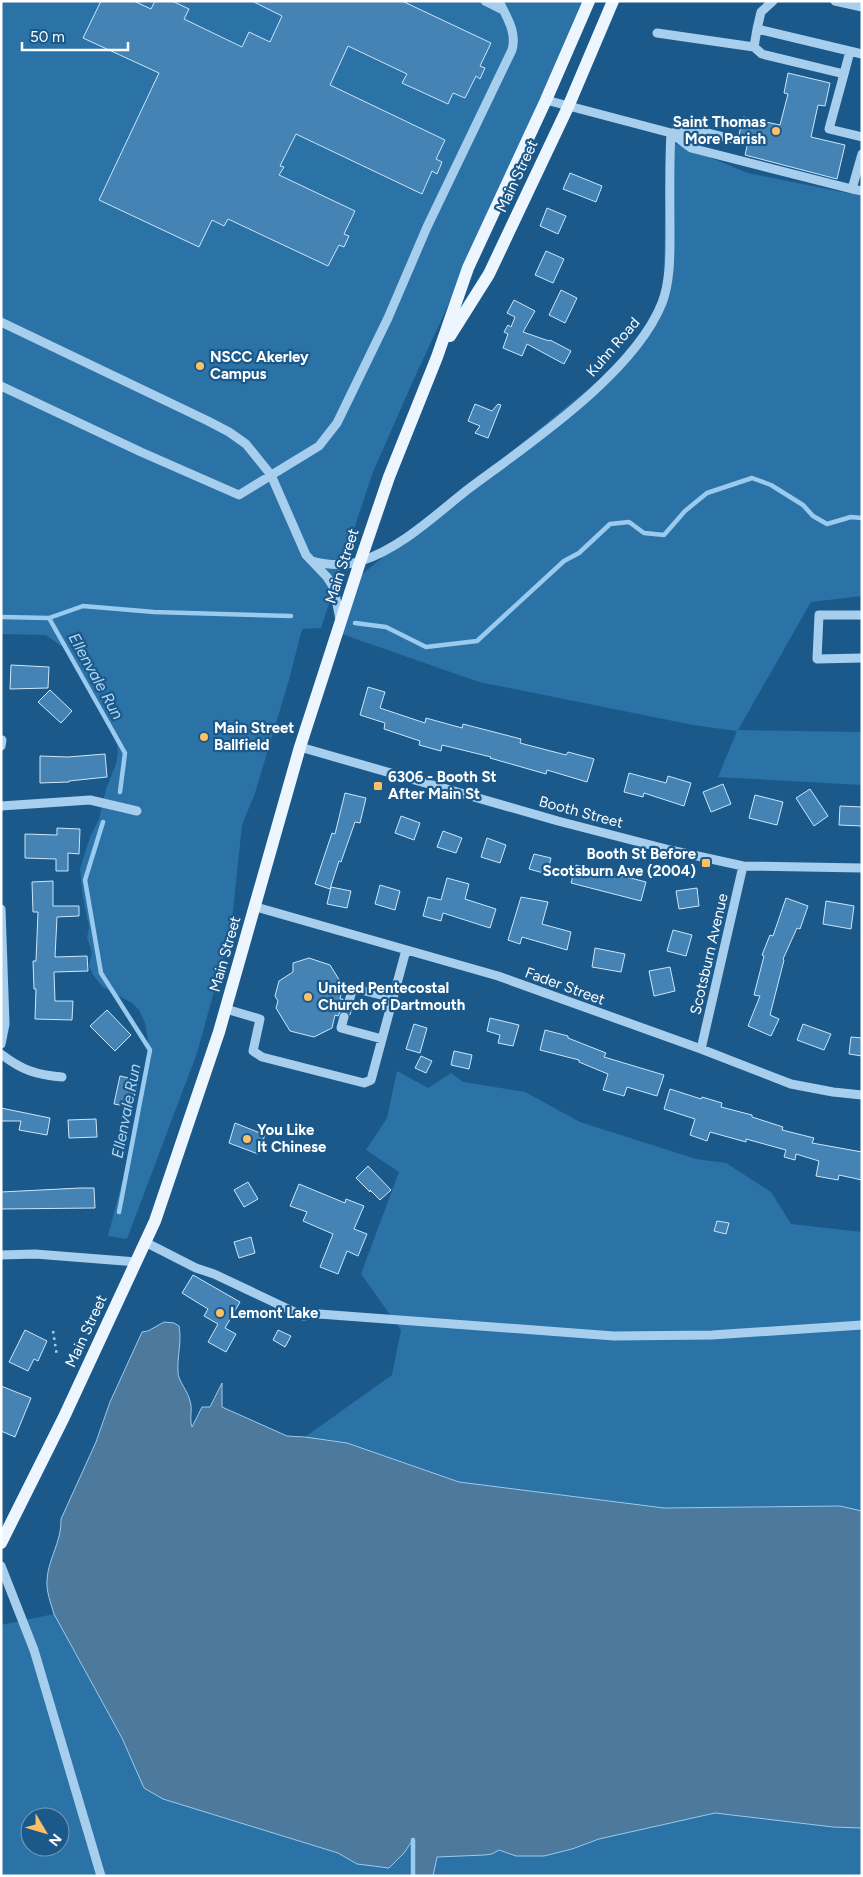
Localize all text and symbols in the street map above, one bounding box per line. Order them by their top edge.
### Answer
scale bar [22,20,129,52]
text: 50 m [30,28,65,46]
place label: Saint Thomas More Parish [673,113,766,148]
marker: Saint Thomas More Parish [770,125,782,137]
street label: Main Street [492,137,542,215]
street label: Kuhn Road [582,314,644,380]
place label: NSCC Akerley Campus [210,348,309,383]
marker: NSCC Akerley Campus [194,360,206,372]
street label: Main Street [321,526,363,606]
water label: Ellenvale Run [64,629,128,723]
place label: Main Street Ballfield [214,719,294,754]
marker: Main Street Ballfield [198,731,210,743]
place label: 6306 - Booth St After Main St [388,768,497,803]
marker: 6306 - Booth St After Main St [372,780,384,792]
street label: Booth Street [537,792,625,832]
place label: Booth St Before Scotsburn Ave (2004) [543,845,697,880]
marker: Booth St Before Scotsburn Ave (2004) [700,857,712,869]
street label: Scotsburn Avenue [686,892,732,1016]
street label: Main Street [206,914,244,994]
street label: Fader Street [523,963,608,1009]
place label: United Pentecostal Church of Dartmouth [318,979,465,1014]
marker: United Pentecostal Church of Dartmouth [302,991,314,1003]
water label: Ellenvale Run [108,1062,144,1160]
place label: You Like It Chinese [257,1121,327,1156]
marker: You Like It Chinese [241,1133,253,1145]
street label: Main Street [61,1292,111,1370]
place label: Lemont Lake [230,1304,319,1322]
marker: Lemont Lake [214,1307,226,1319]
north arrow [20,1807,70,1857]
text: N [45,1830,65,1849]

